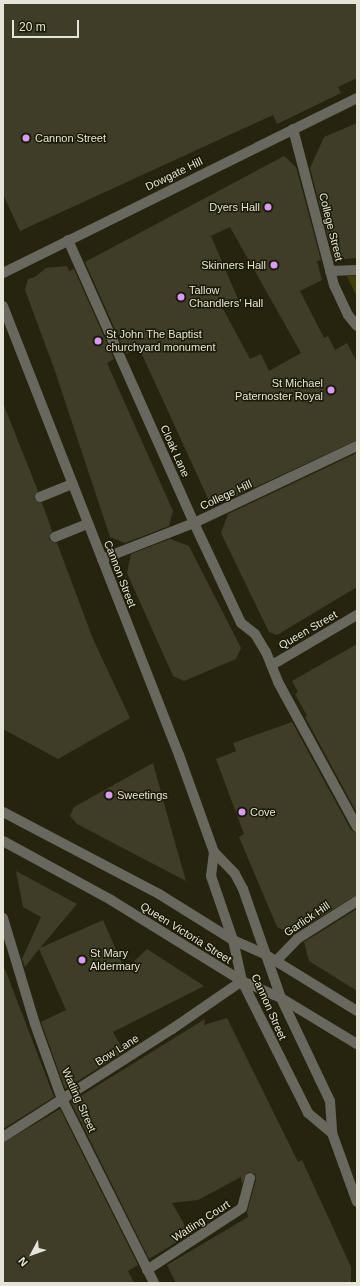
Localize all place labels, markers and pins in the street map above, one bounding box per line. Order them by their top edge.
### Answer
place label: Cannon Street [35,131,106,145]
marker: Cannon Street [20,132,32,144]
place label: Dyers Hall [209,200,260,214]
marker: Dyers Hall [263,202,273,212]
place label: Skinners Hall [201,258,266,272]
marker: Skinners Hall [269,260,279,270]
place label: Tallow Chandlers' Hall [189,284,263,310]
marker: Tallow Chandlers' Hall [176,292,186,302]
place label: St John The Baptist churchyard monument [106,328,215,354]
marker: St John The Baptist churchyard monument [93,336,103,346]
place label: St Michael Paternoster Royal [235,377,323,403]
marker: St Michael Paternoster Royal [326,385,336,395]
place label: Sweetings [117,788,168,802]
marker: Sweetings [104,790,114,800]
place label: Cove [250,805,276,819]
marker: Cove [237,807,247,817]
place label: St Mary Aldermary [90,947,140,973]
marker: St Mary Aldermary [77,955,87,965]

